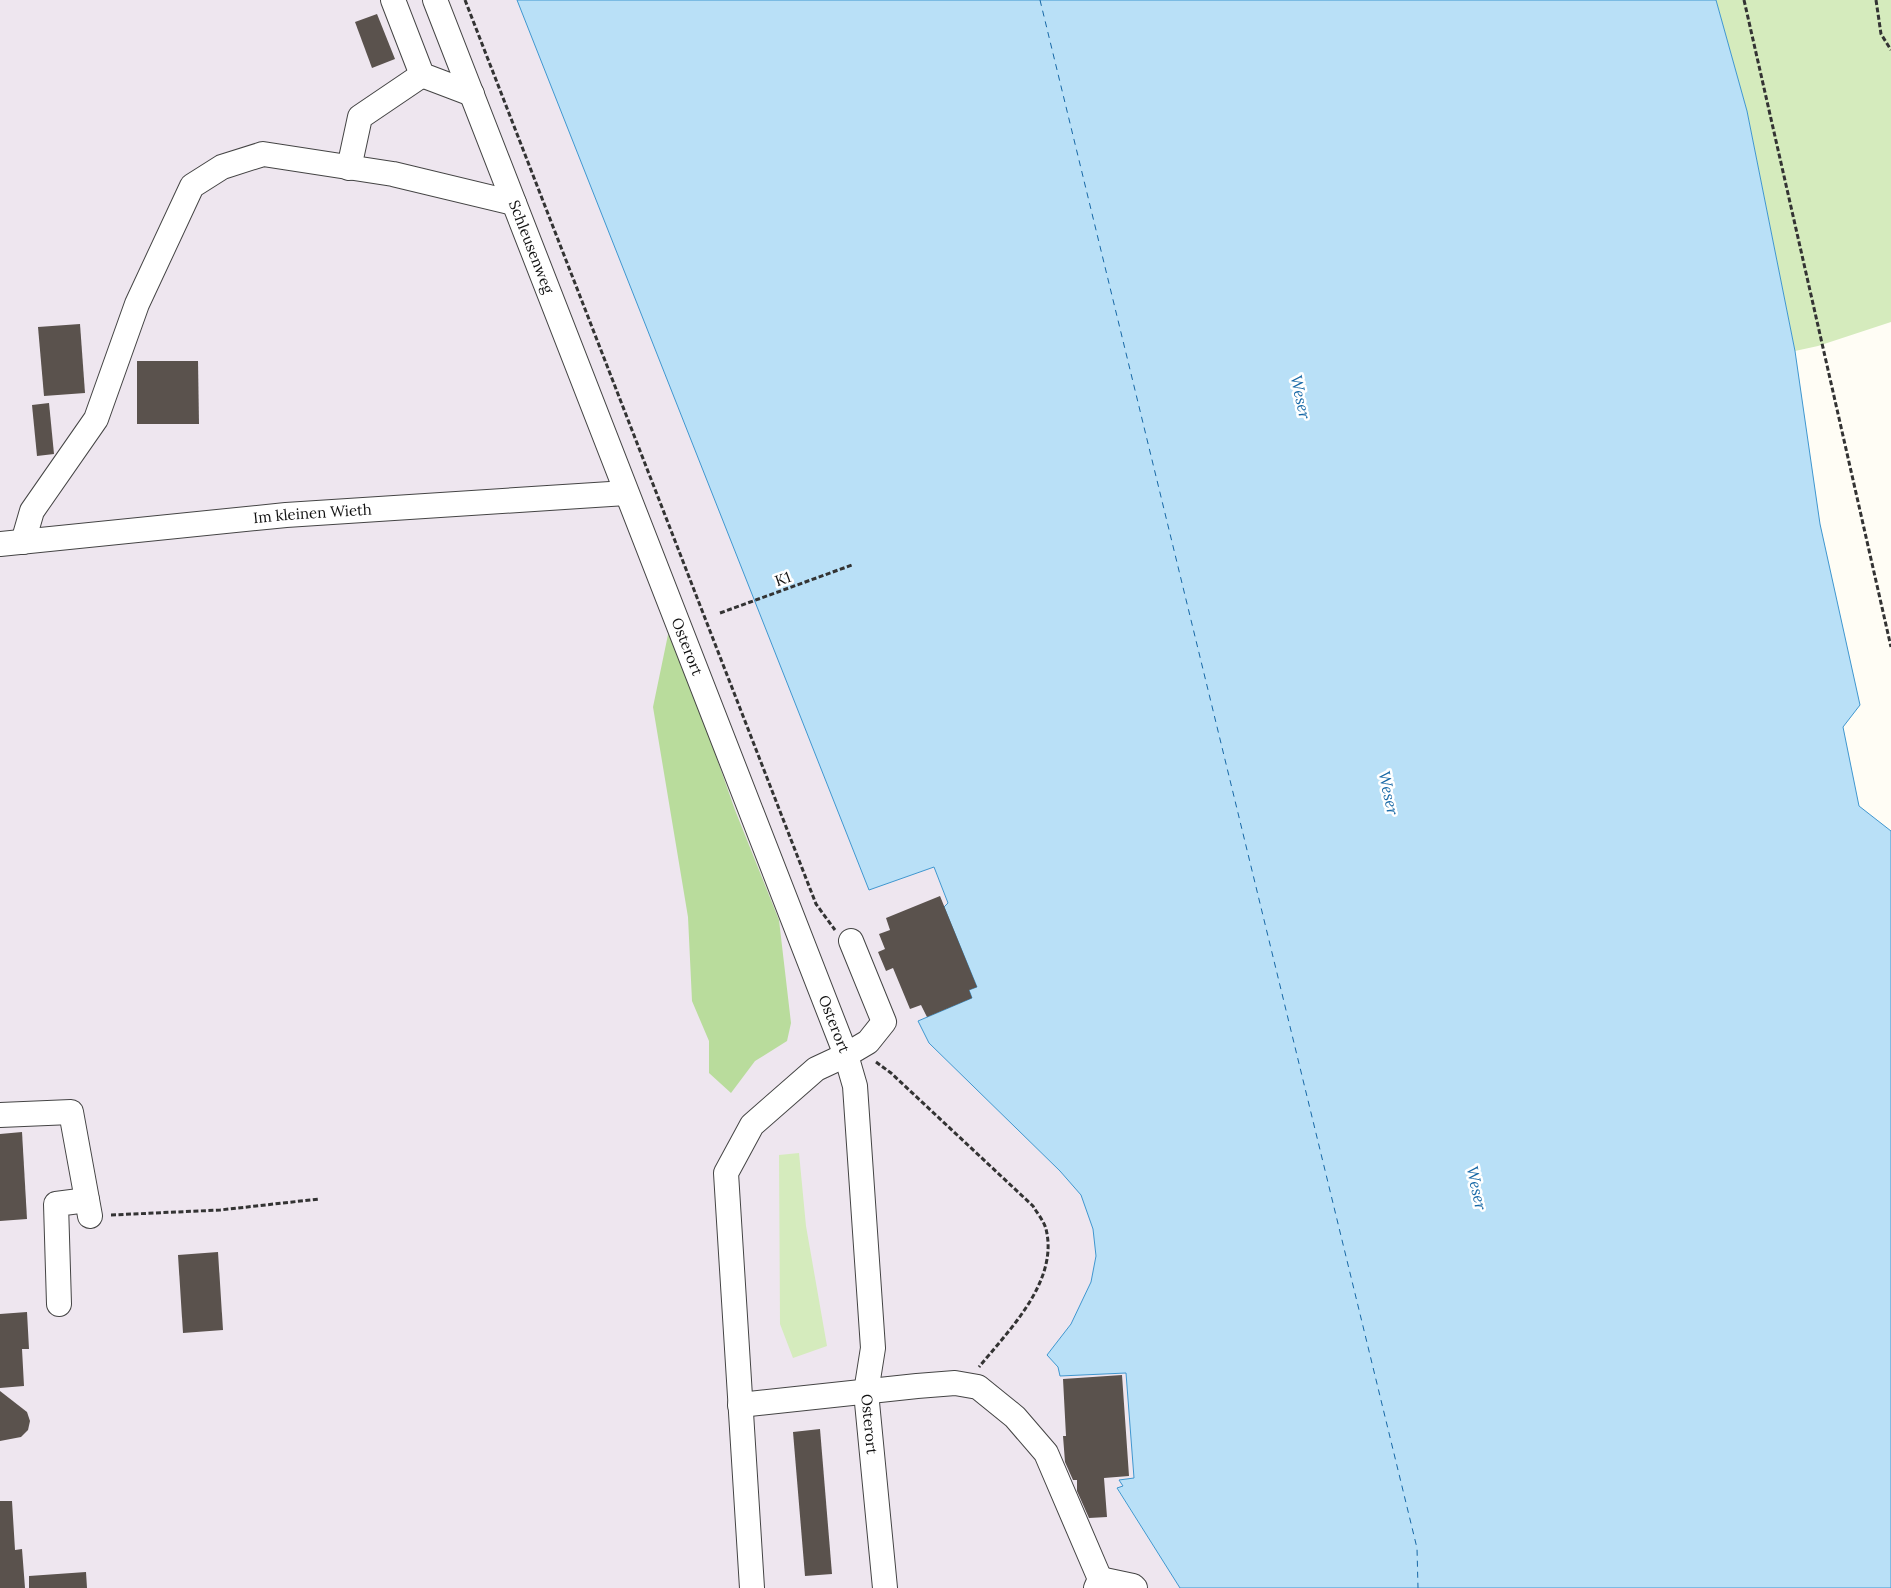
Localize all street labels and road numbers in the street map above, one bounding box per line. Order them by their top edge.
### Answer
street label: Schleusenweg [505,197,559,297]
street label: Im kleinen Wieth [252,499,372,527]
street label: K1 [772,567,793,590]
street label: Osterort [668,615,707,678]
street label: Osterort [815,992,854,1056]
street label: Osterort [857,1393,882,1455]

